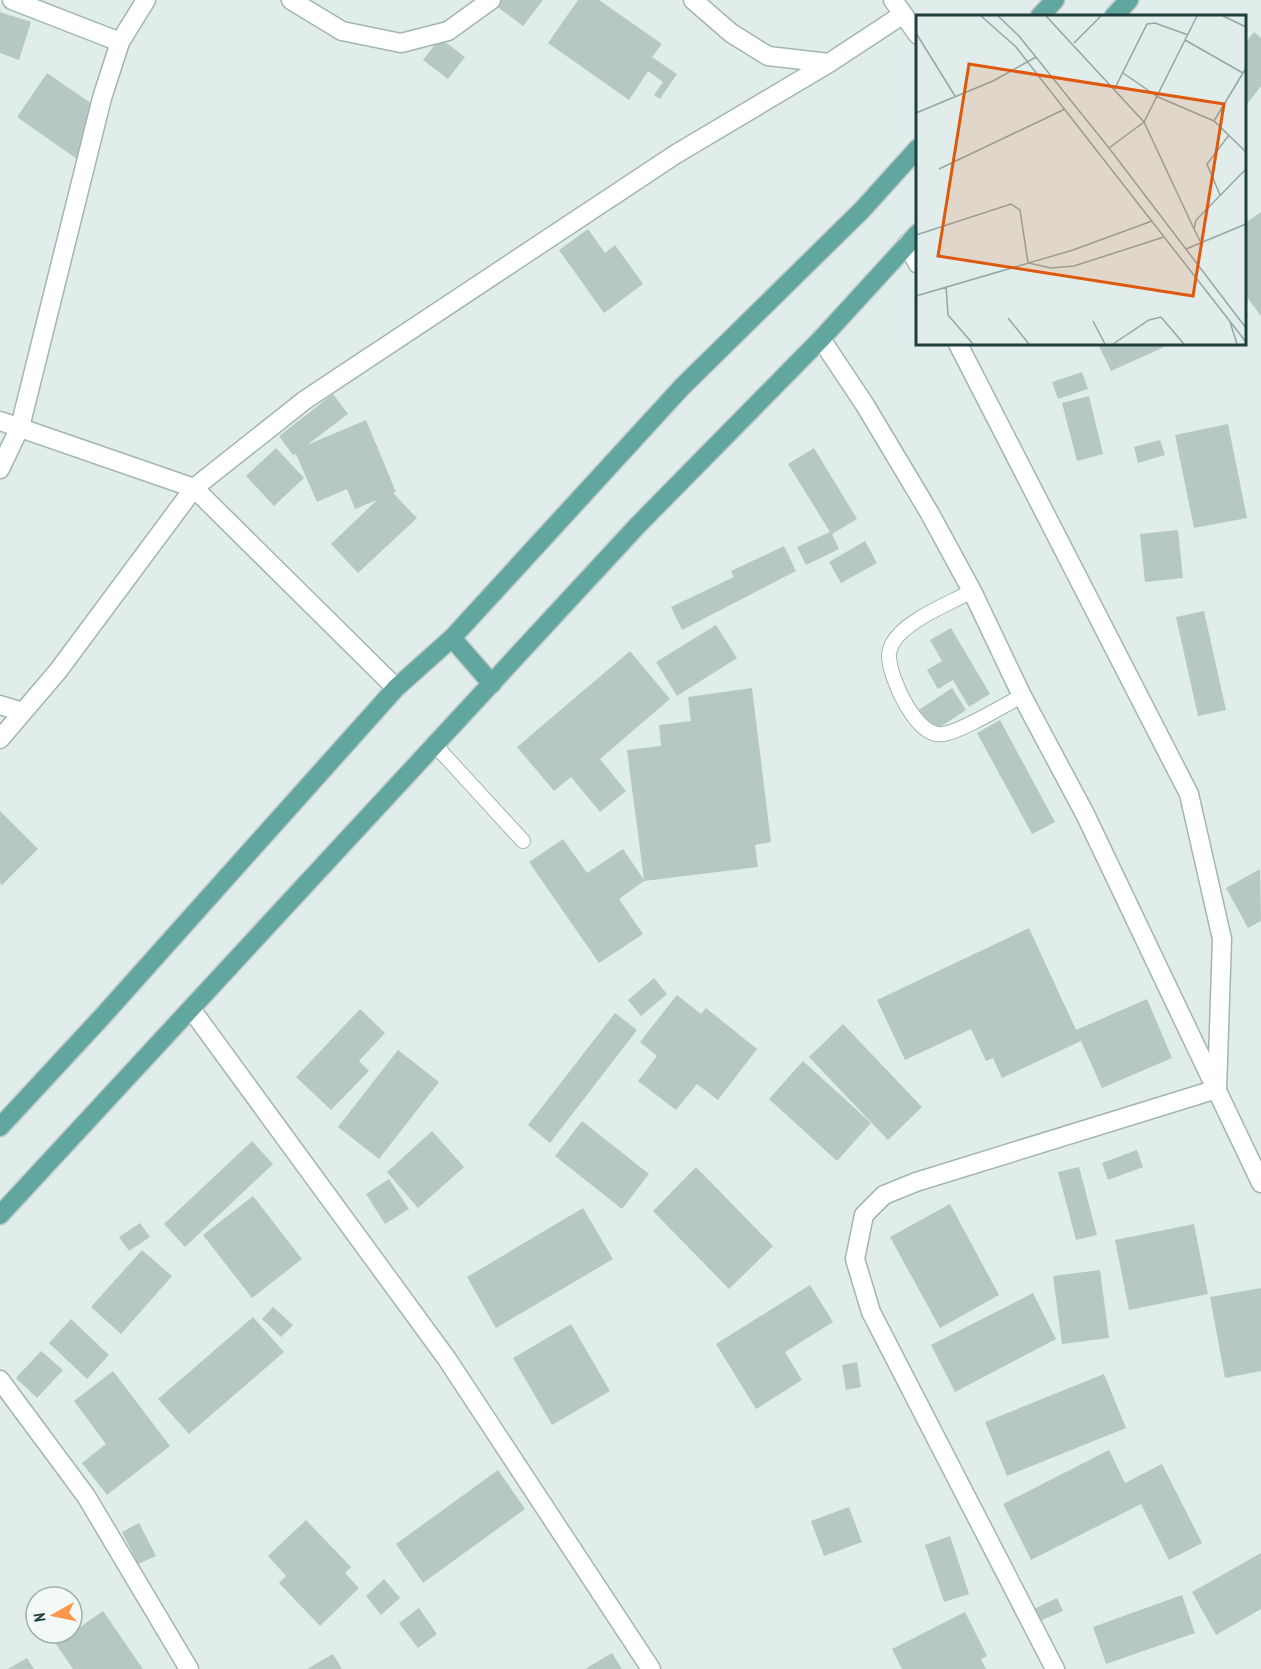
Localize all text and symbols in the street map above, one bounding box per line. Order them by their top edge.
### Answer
inset map [916,15,1246,345]
north arrow [24,1585,84,1645]
text: N [29,1612,50,1623]

